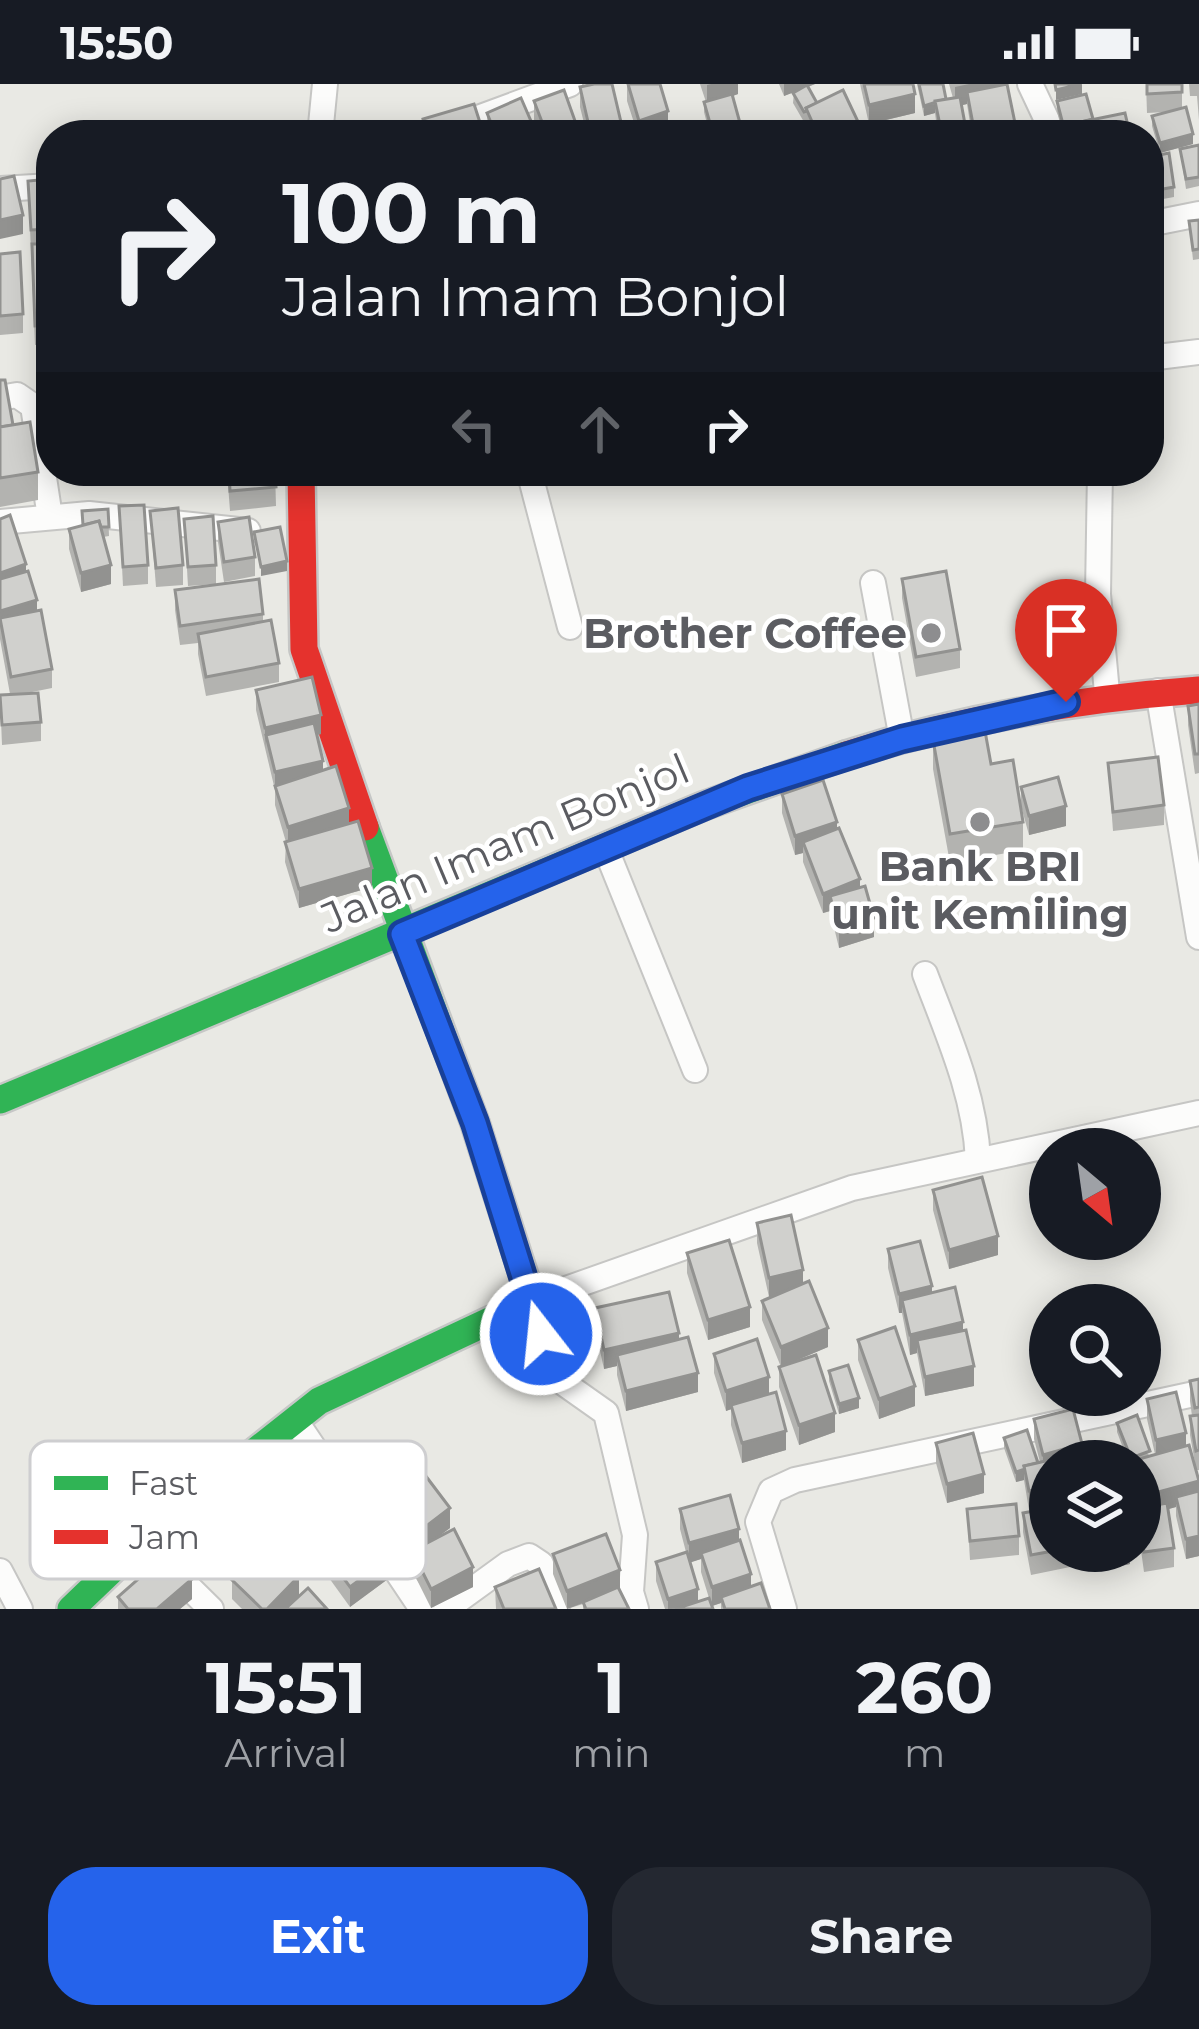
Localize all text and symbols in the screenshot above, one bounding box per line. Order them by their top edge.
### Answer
text: 15:50 [60,15,174,70]
text: 100 m [282,162,541,264]
icon: right [84,168,240,324]
text: Jalan Imam Bonjol [282,264,789,330]
icon: left [441,396,507,462]
icon: ahead [567,396,633,462]
icon: right [693,396,759,462]
pin [1015,579,1117,702]
icon: arrive [1033,597,1099,663]
place label: Brother Coffee [583,607,907,659]
marker: Brother Coffee [918,620,944,646]
street label: Jalan Imam Bonjol [312,742,697,944]
marker: Bank BRI unit Kemiling [967,809,993,835]
place label: Bank BRI unit Kemiling [831,840,1129,940]
north arrow [1029,1128,1161,1260]
map controls [1029,1128,1161,1572]
position arrow [478,1271,604,1397]
button: search [1029,1284,1161,1416]
button: layers [1029,1440,1161,1572]
legend [30,1441,426,1579]
text: Fast [129,1463,198,1503]
text: Jam [128,1517,200,1557]
text: 15:51 [206,1643,367,1731]
text: 1 [597,1643,625,1731]
text: 260 [856,1643,993,1731]
text: Arrival [225,1729,348,1777]
text: min [572,1729,650,1777]
text: m [904,1729,945,1777]
button: Exit [48,1867,588,2005]
button: Share [612,1867,1151,2005]

